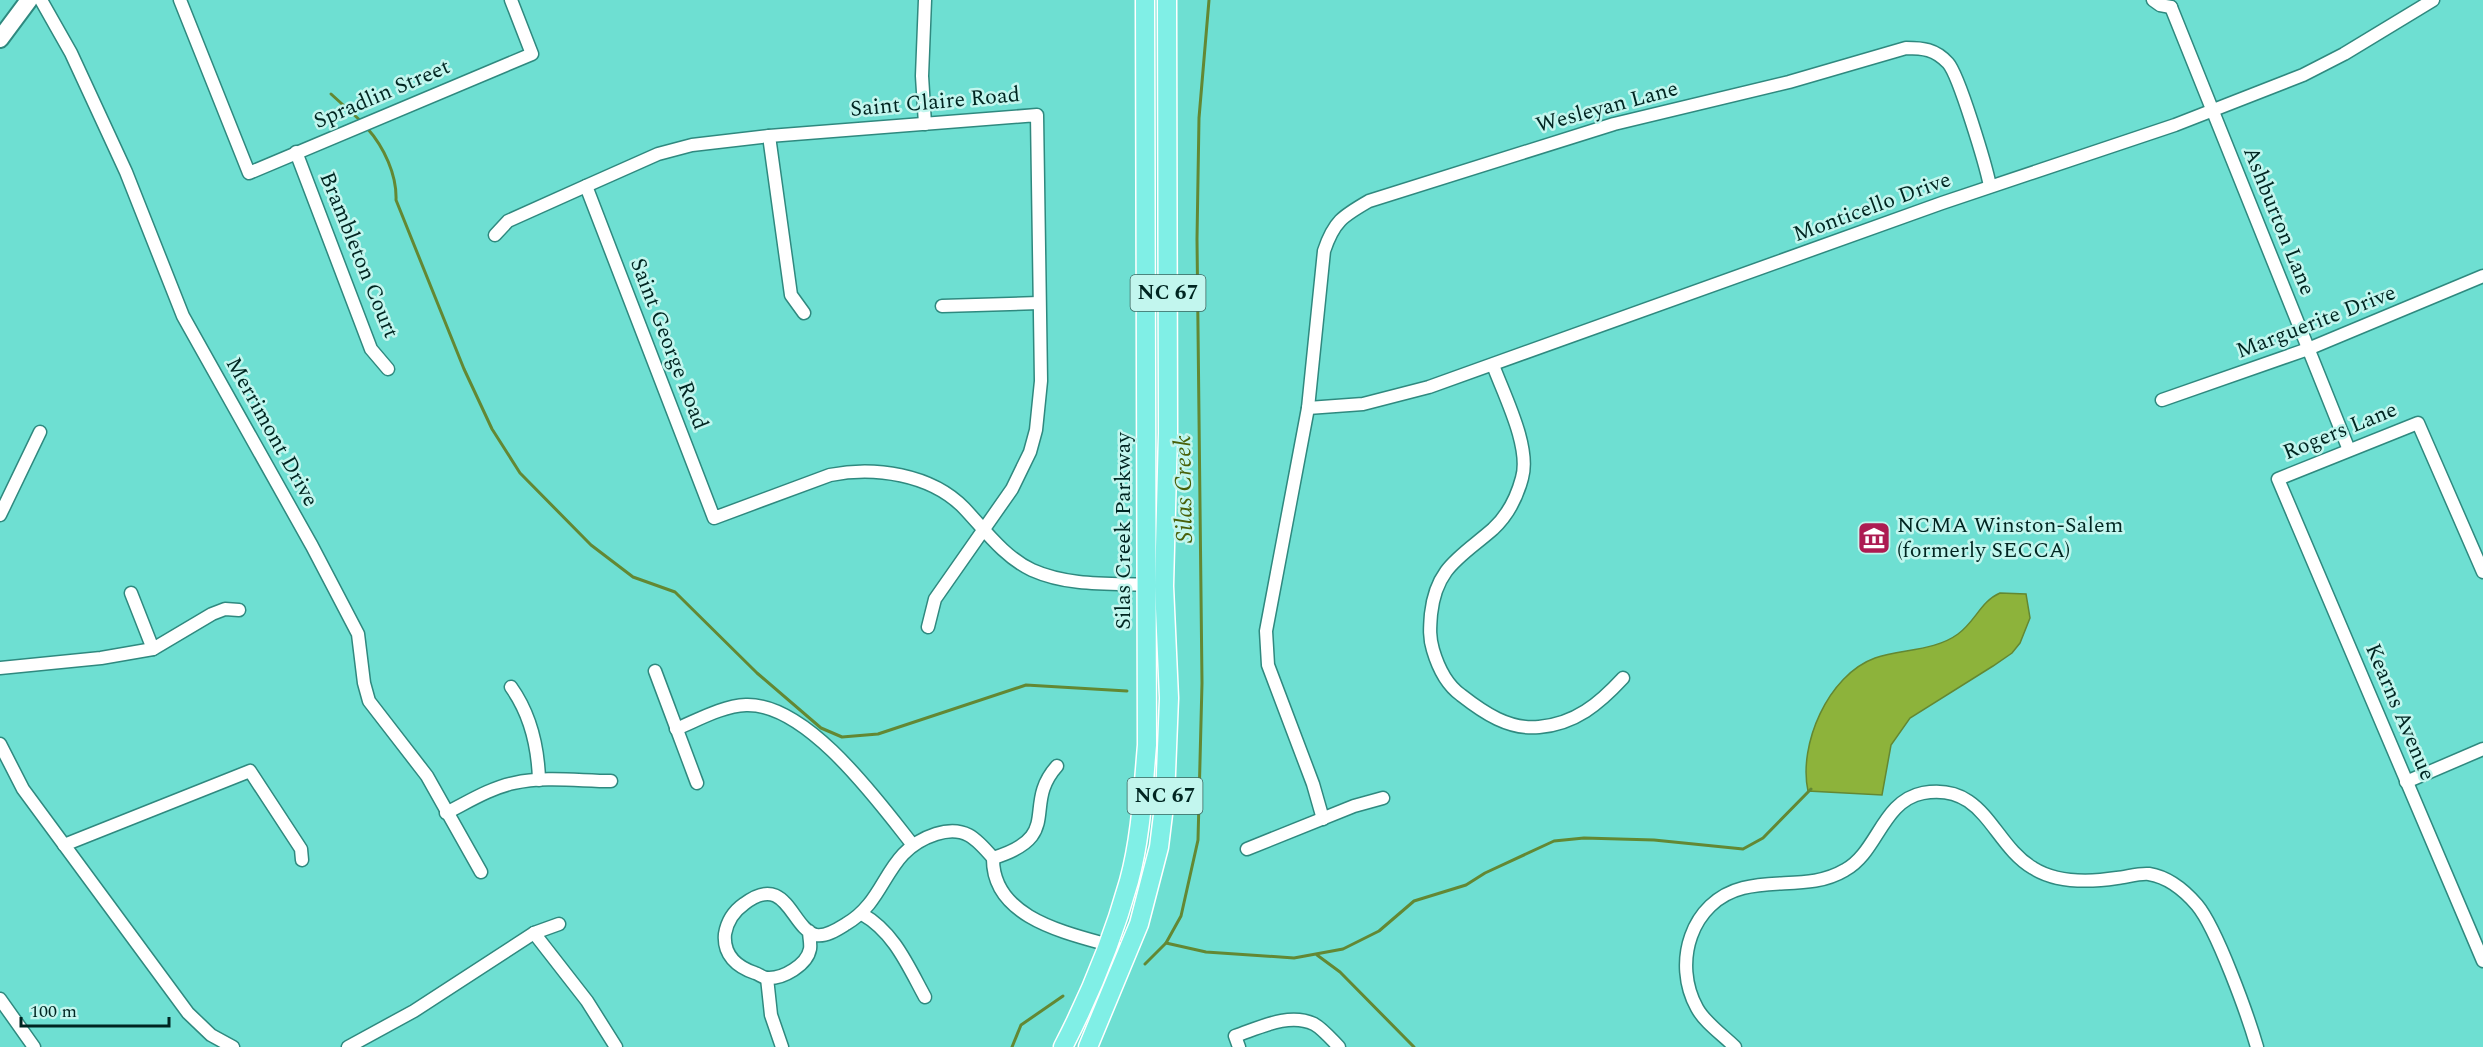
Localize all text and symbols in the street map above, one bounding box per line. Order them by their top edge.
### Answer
street label: Spradlin Street [309,50,456,138]
street label: Wesleyan Lane [1532,72,1682,142]
street label: Saint Claire Road [849,78,1021,126]
street label: Ashburton Lane [2234,142,2324,300]
street label: Monticello Drive [1788,163,1956,251]
street label: Brambleton Court [311,167,408,343]
street label: Saint George Road [621,253,717,435]
road number: NC 67 [1130,275,1206,311]
street label: Marguerite Drive [2231,276,2401,368]
street label: Merrimont Drive [217,351,327,513]
street label: Rogers Lane [2278,393,2402,469]
street label: Silas Creek Parkway [1107,431,1140,630]
water label: Silas Creek [1165,435,1203,543]
place label: NCMA Winston-Salem (formerly SECCA) [1897,509,2124,567]
museum icon: NCMA Winston-Salem (formerly SECCA) [1856,520,1892,556]
street label: Kearns Avenue [2356,638,2444,786]
road number: NC 67 [1128,778,1202,814]
scale bar [21,990,170,1028]
text: 100 m [30,998,77,1025]

